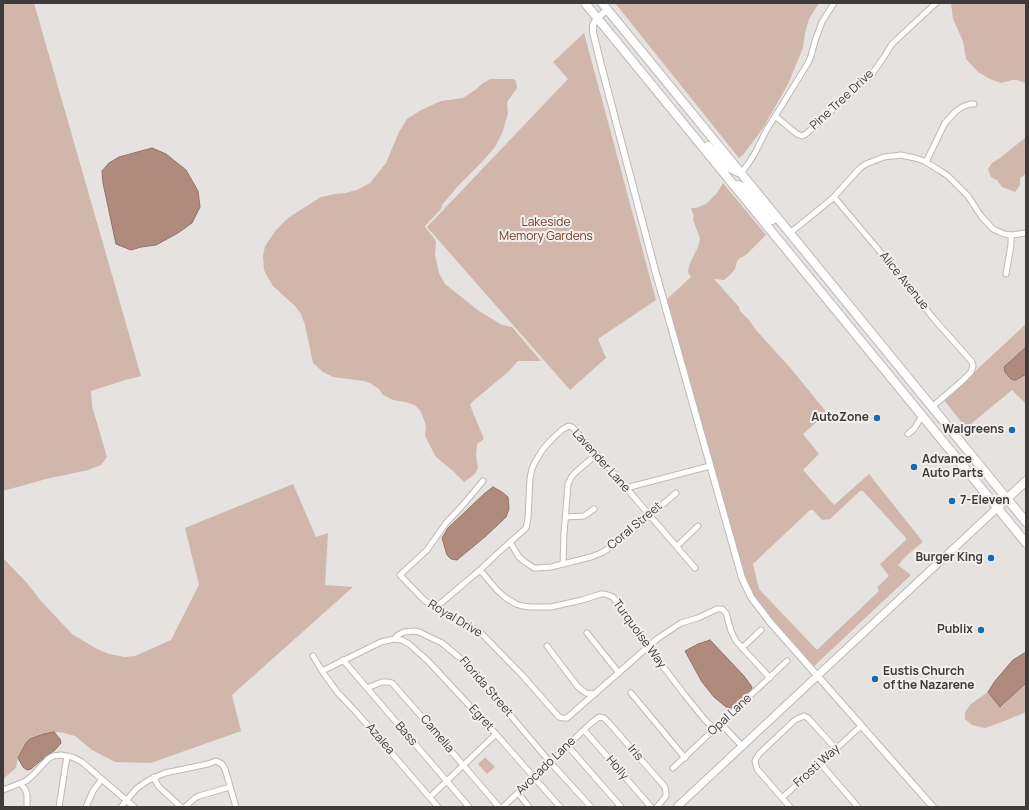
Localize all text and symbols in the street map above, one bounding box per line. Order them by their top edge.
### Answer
street label: Pine Tree Drive [807,67,877,133]
park label: Lakeside Memory Gardens [499,216,593,244]
street label: Alice Avenue [876,249,932,313]
place label: AutoZone [811,411,869,425]
marker: AutoZone [872,413,882,423]
place label: Walgreens [942,423,1004,437]
marker: Walgreens [1007,425,1017,435]
street label: Lavender Lane [569,426,633,496]
place label: Advance Auto Parts [922,453,983,481]
marker: Advance Auto Parts [909,462,919,472]
place label: 7-Eleven [960,494,1010,508]
marker: 7-Eleven [947,496,957,506]
street label: Coral Street [605,499,665,553]
place label: Burger King [916,551,983,565]
marker: Burger King [986,553,996,563]
street label: Royal Drive [425,597,485,641]
street label: Turquoise Way [609,597,669,671]
place label: Publix [937,623,973,637]
marker: Publix [976,625,986,635]
street label: Florida Street [456,654,516,720]
place label: Eustis Church of the Nazarene [883,665,975,693]
marker: Eustis Church of the Nazarene [870,674,880,684]
street label: Opal Lane [705,691,755,739]
street label: Egret [466,702,496,734]
street label: Camelia [417,712,457,756]
street label: Bass [392,719,420,749]
street label: Azalea [363,720,397,758]
street label: Avocado Lane [513,734,579,798]
street label: Iris [624,742,646,764]
street label: Frosti Way [791,742,843,790]
street label: Holly [603,753,631,783]

